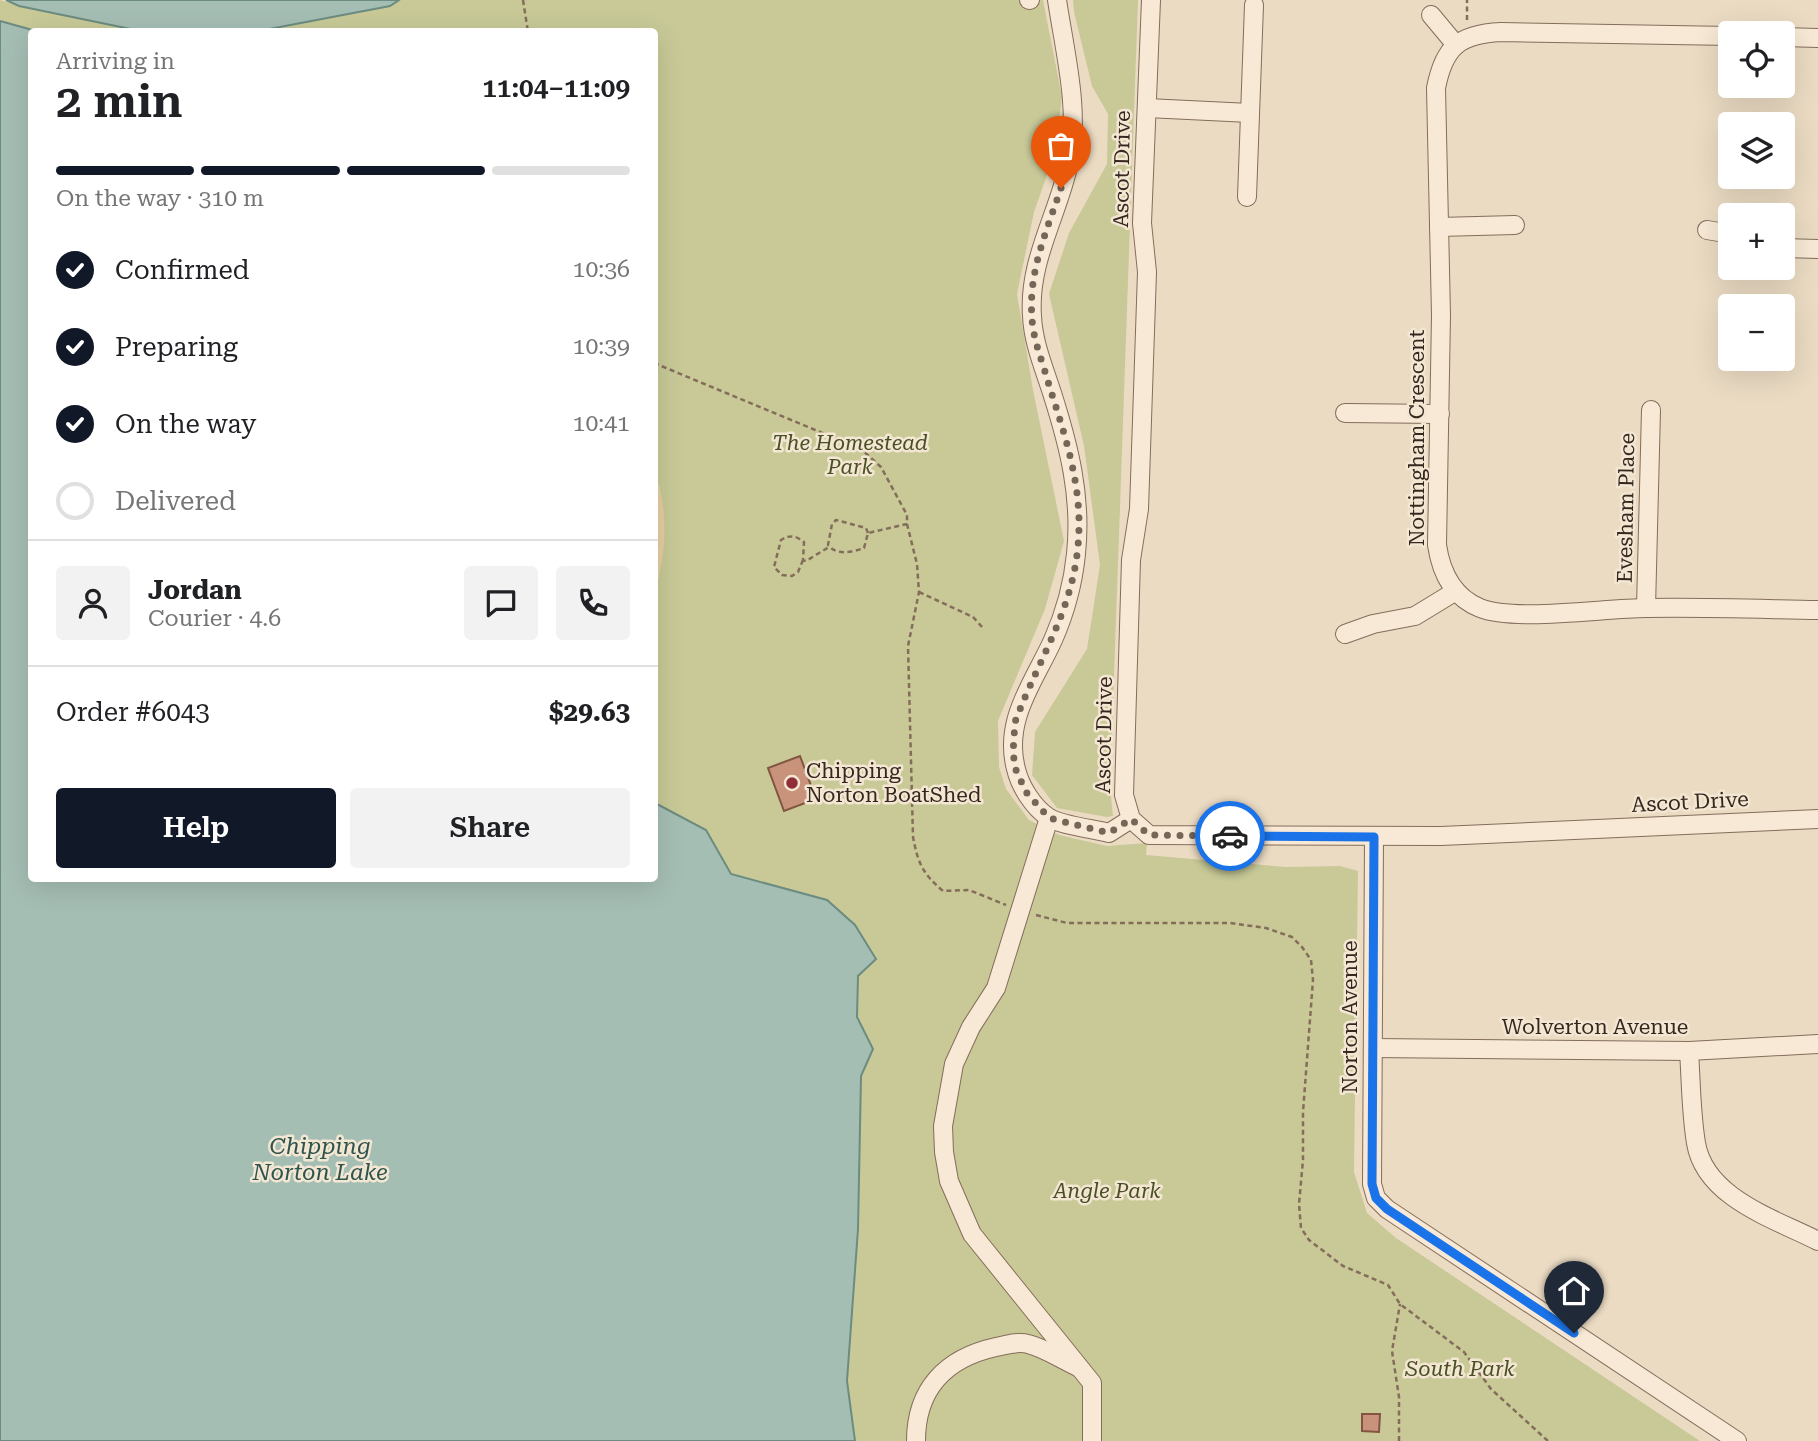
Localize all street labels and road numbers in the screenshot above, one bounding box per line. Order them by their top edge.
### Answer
street label: Ascot Drive [1109,110,1135,228]
street label: Nottingham Crescent [1405,330,1429,546]
street label: Evesham Place [1613,433,1639,583]
street label: Ascot Drive [1091,676,1117,794]
street label: Ascot Drive [1631,787,1749,817]
street label: Norton Avenue [1338,940,1362,1094]
street label: Wolverton Avenue [1502,1015,1688,1039]

